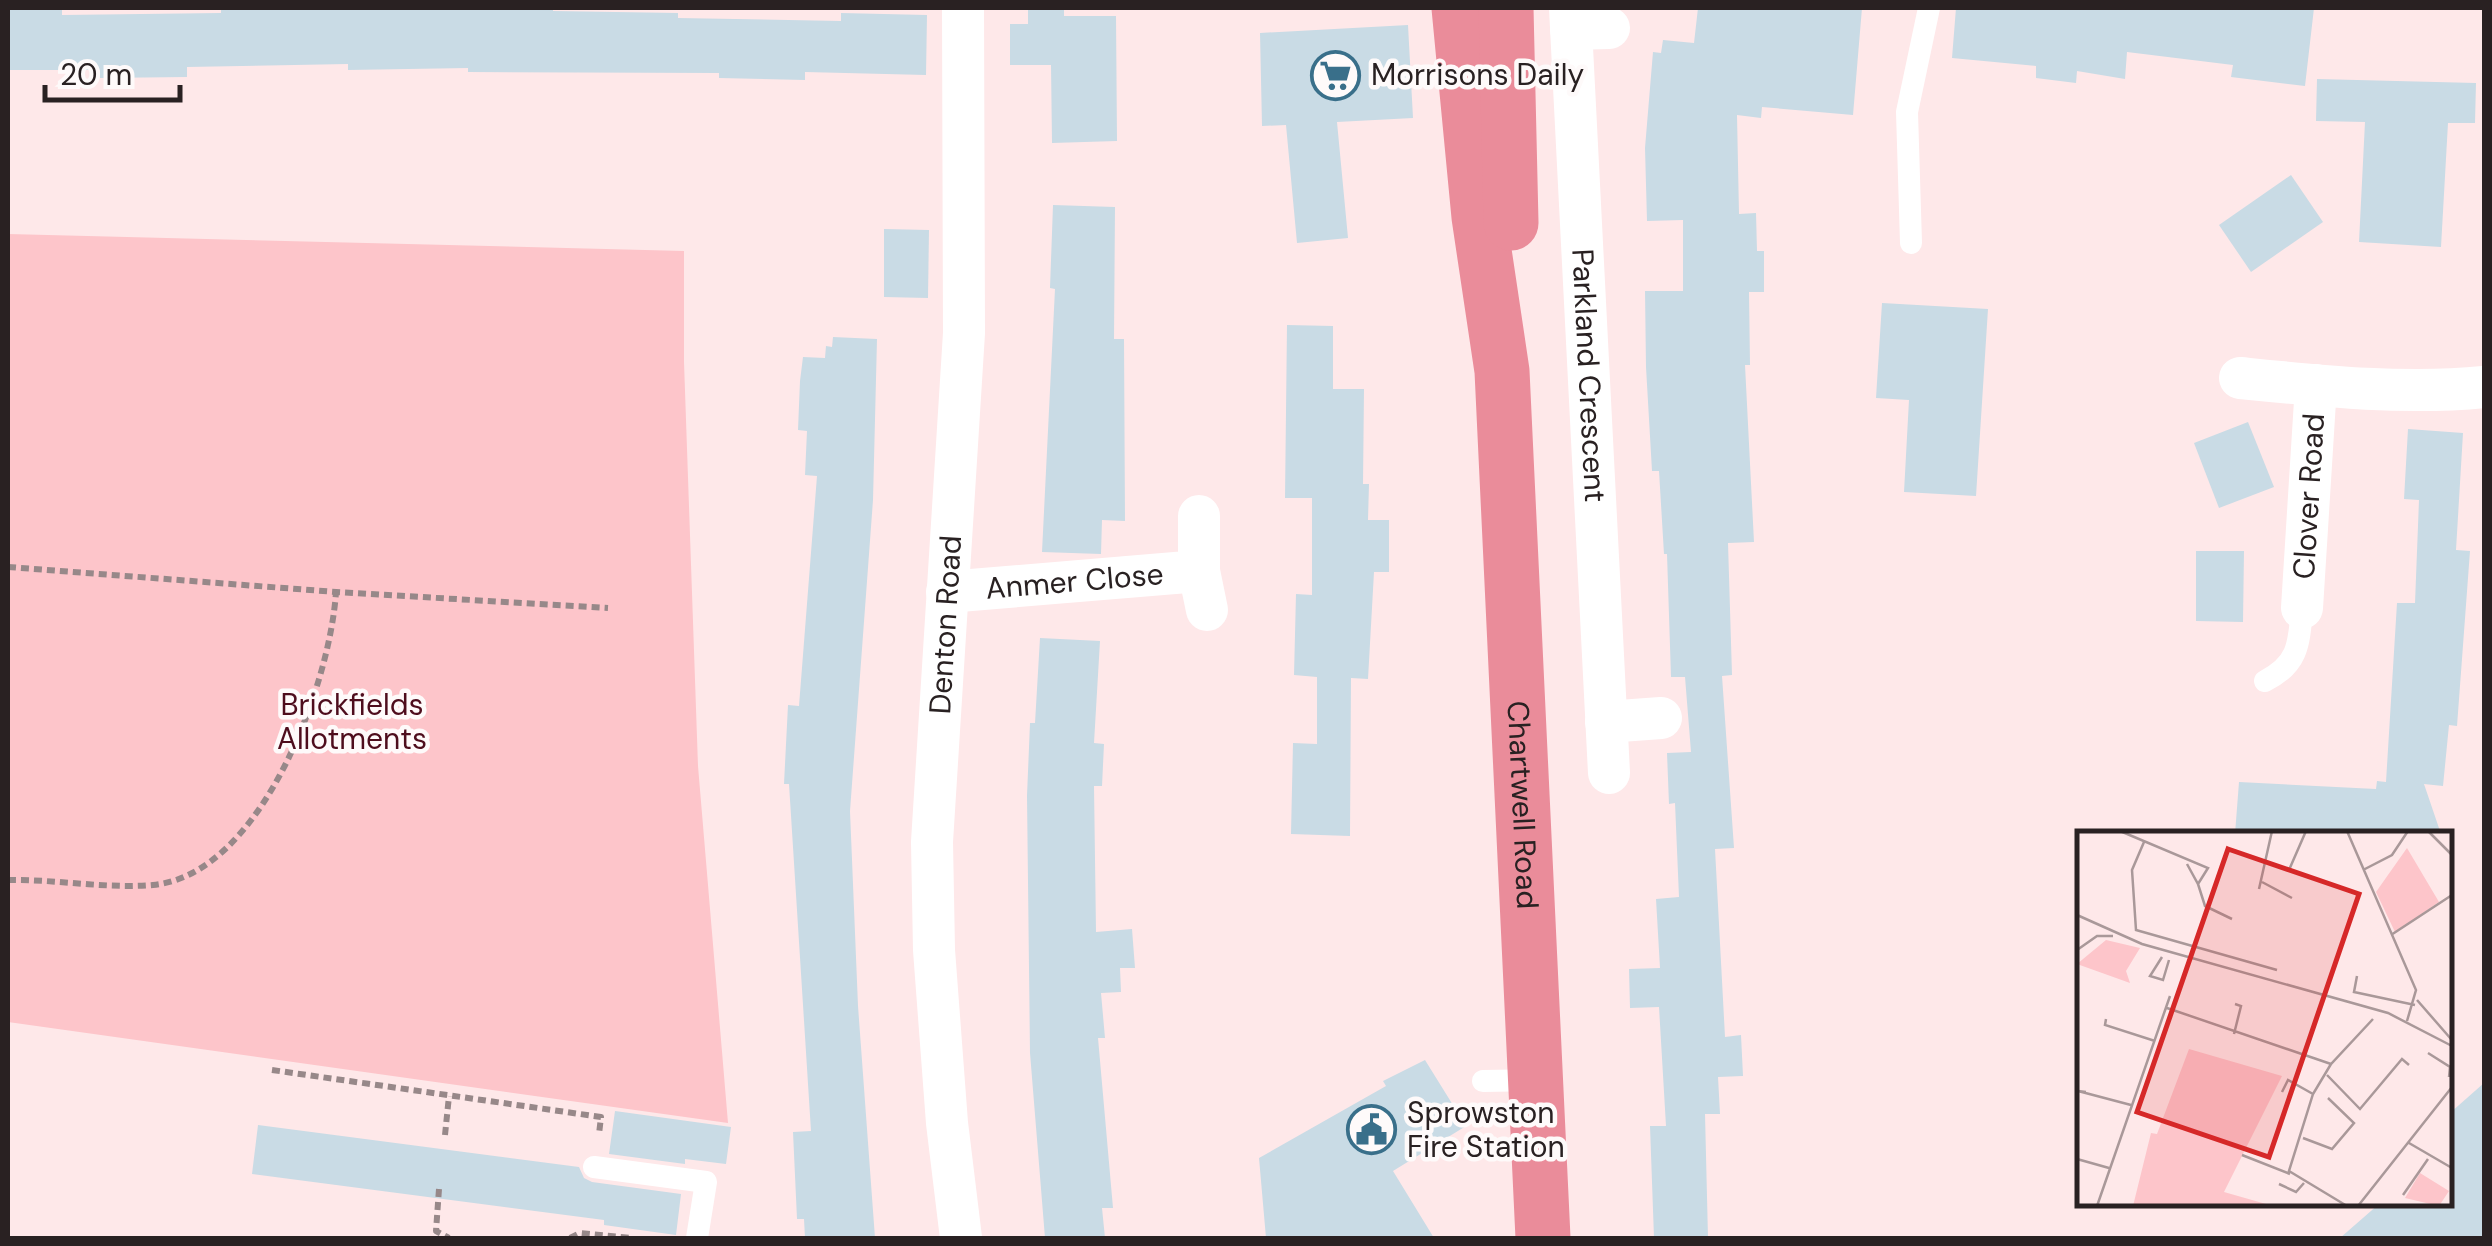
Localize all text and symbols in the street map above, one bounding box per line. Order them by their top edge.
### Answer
scale bar [45,40,180,102]
supermarket icon: Morrisons Daily [1310,49,1362,101]
text: 20 m [60,55,132,94]
place label: Morrisons Daily [1371,55,1584,94]
street label: Parkland Crescent [1563,248,1615,503]
street label: Clover Road [2284,412,2333,580]
street label: Denton Road [920,534,970,715]
street label: Anmer Close [984,554,1165,608]
park label: Brickfields Allotments [277,685,427,758]
street label: Chartwell Road [1499,700,1547,910]
inset map [2077,831,2452,1206]
place label: Sprowston Fire Station [1407,1093,1565,1166]
public building icon: Sprowston Fire Station [1346,1104,1398,1156]

